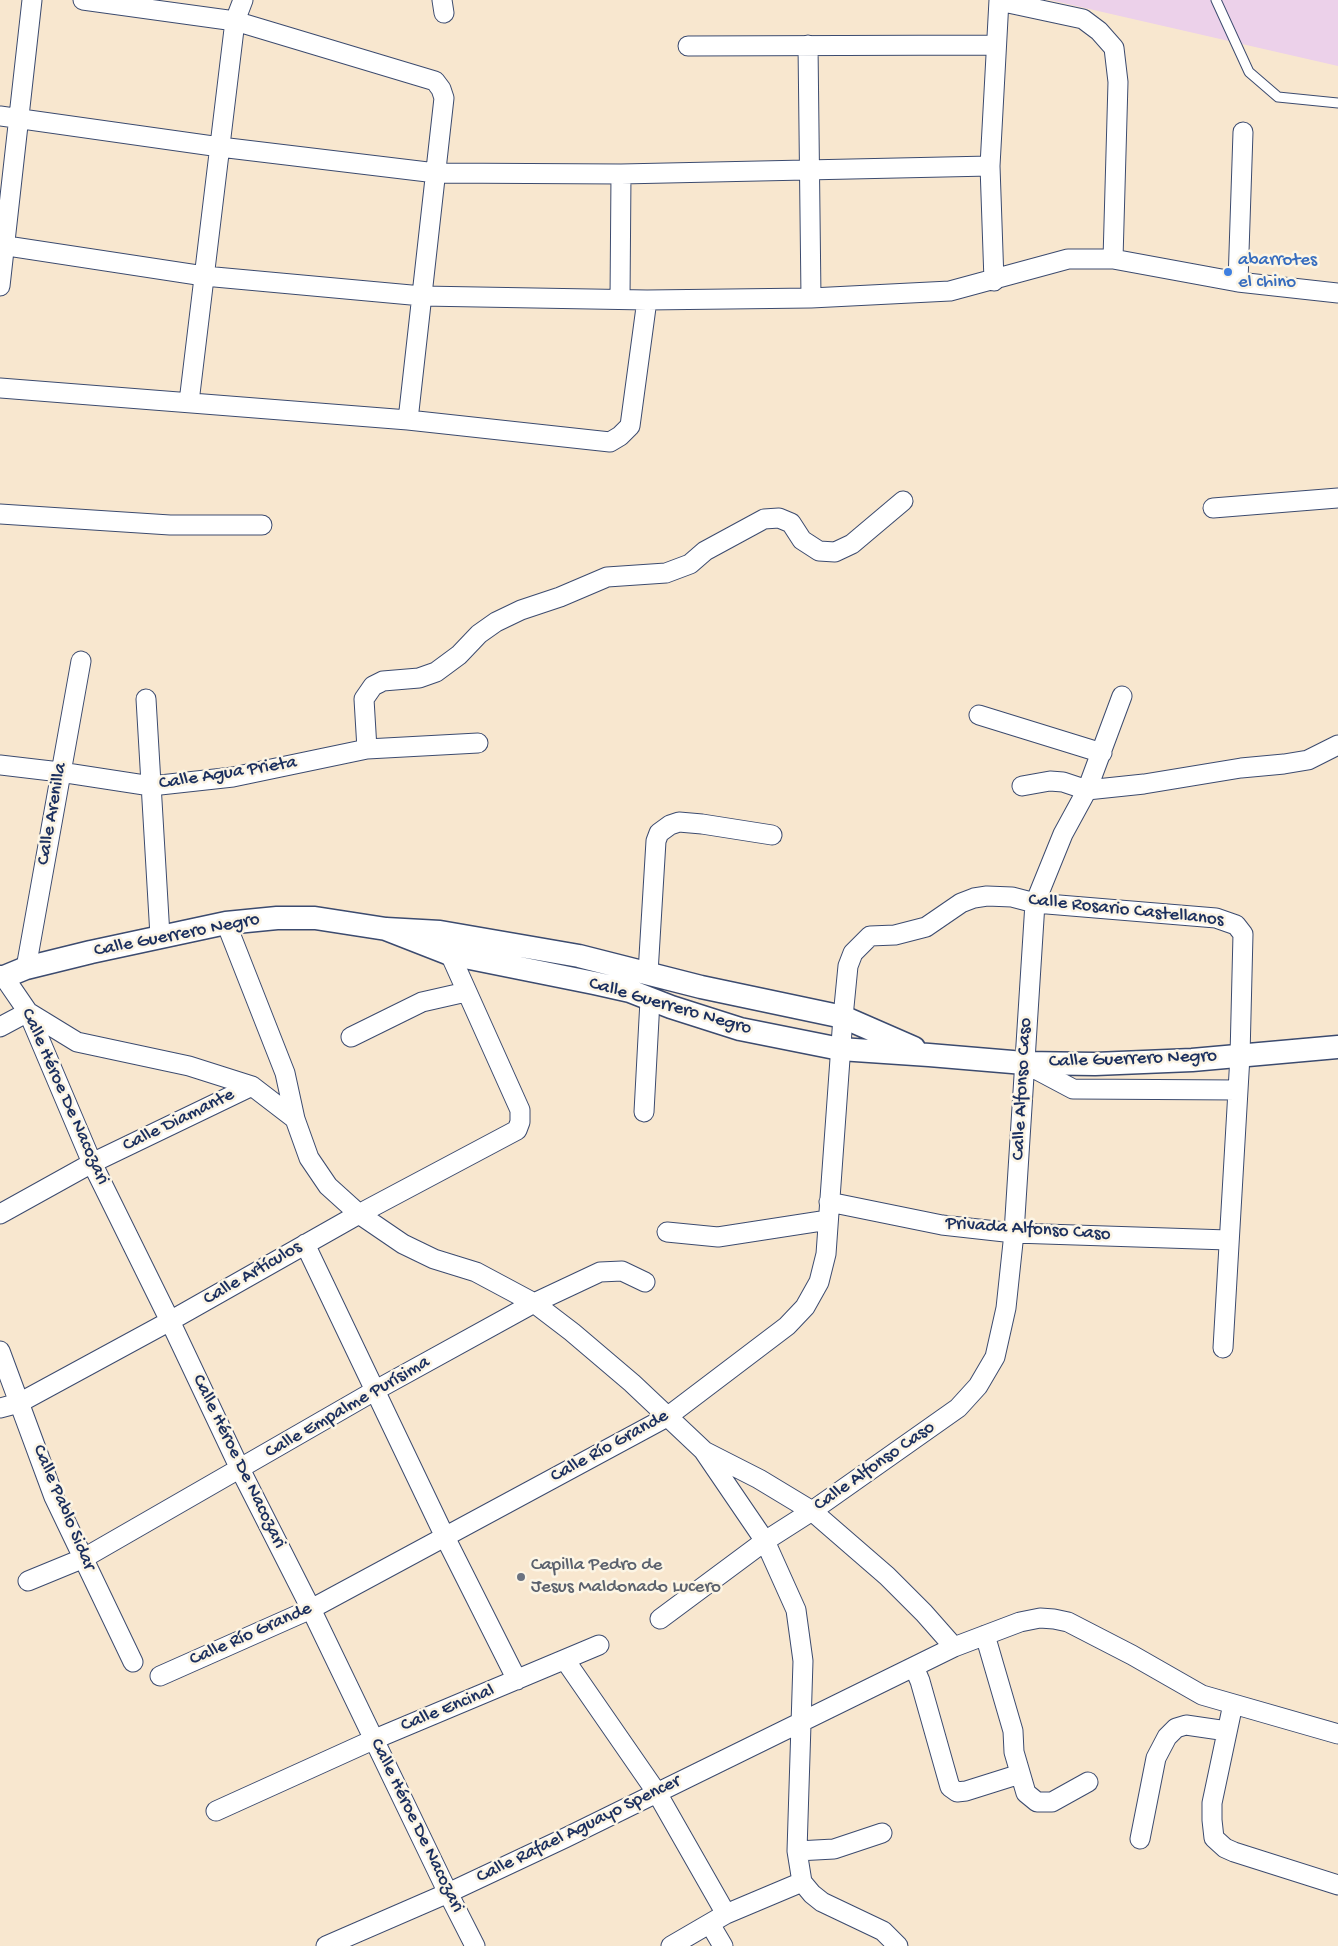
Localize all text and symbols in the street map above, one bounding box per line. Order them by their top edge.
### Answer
place label: abarrotes el chino [1238,250,1317,294]
marker: abarrotes el chino [1222,266,1234,278]
street label: Calle Agua Prieta [158,752,298,796]
street label: Calle Arenilla [33,761,73,867]
street label: Calle Rosario Castellanos [1027,889,1225,933]
street label: Calle Guerrero Negro [92,909,262,963]
street label: Calle Guerrero Negro [586,973,754,1041]
street label: Calle Héroe De Nacozari [15,1005,113,1189]
street label: Calle Alfonso Caso [1008,1017,1038,1161]
street label: Calle Guerrero Negro [1049,1046,1217,1074]
street label: Calle Diamante [120,1084,238,1158]
street label: Privada Alfonso Caso [945,1213,1111,1247]
street label: Calle Artículos [200,1237,306,1311]
street label: Calle Empalme Purísima [262,1352,434,1464]
street label: Calle Héroe De Nacozari [186,1371,290,1553]
street label: Calle Río Grande [547,1405,673,1489]
street label: Calle Alfonso Caso [810,1417,940,1517]
street label: Calle Pablo Sidar [26,1442,100,1574]
place label: Capilla Pedro de Jesus Maldonado Lucero [531,1555,721,1599]
marker: Capilla Pedro de Jesus Maldonado Lucero [515,1571,527,1583]
street label: Calle Río Grande [186,1598,316,1672]
street label: Calle Encinal [398,1680,498,1738]
street label: Calle Héroe De Nacozari [364,1735,468,1917]
street label: Calle Rafael Aguayo Spencer [473,1771,685,1889]

